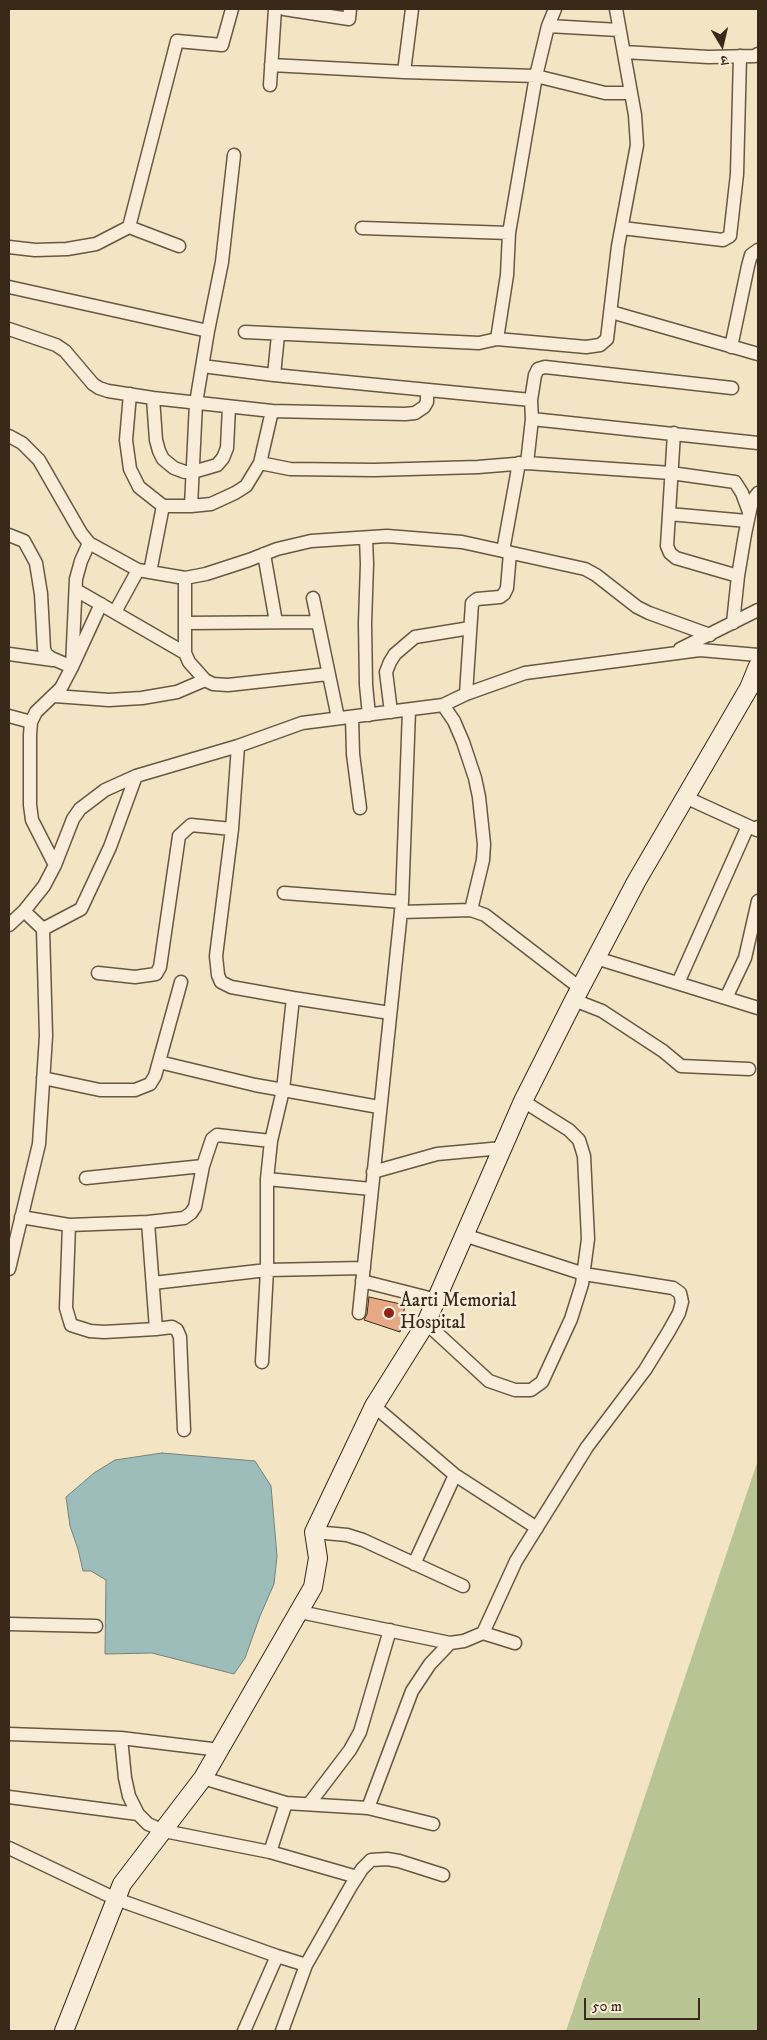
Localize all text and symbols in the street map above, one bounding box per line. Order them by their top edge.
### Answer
north arrow [697,20,747,70]
text: उ [719,50,729,69]
place label: Aarti Memorial Hospital [400,1291,516,1335]
marker: Aarti Memorial Hospital [382,1306,396,1320]
scale bar [587,1988,703,2020]
text: 50 m [592,1997,622,2016]

